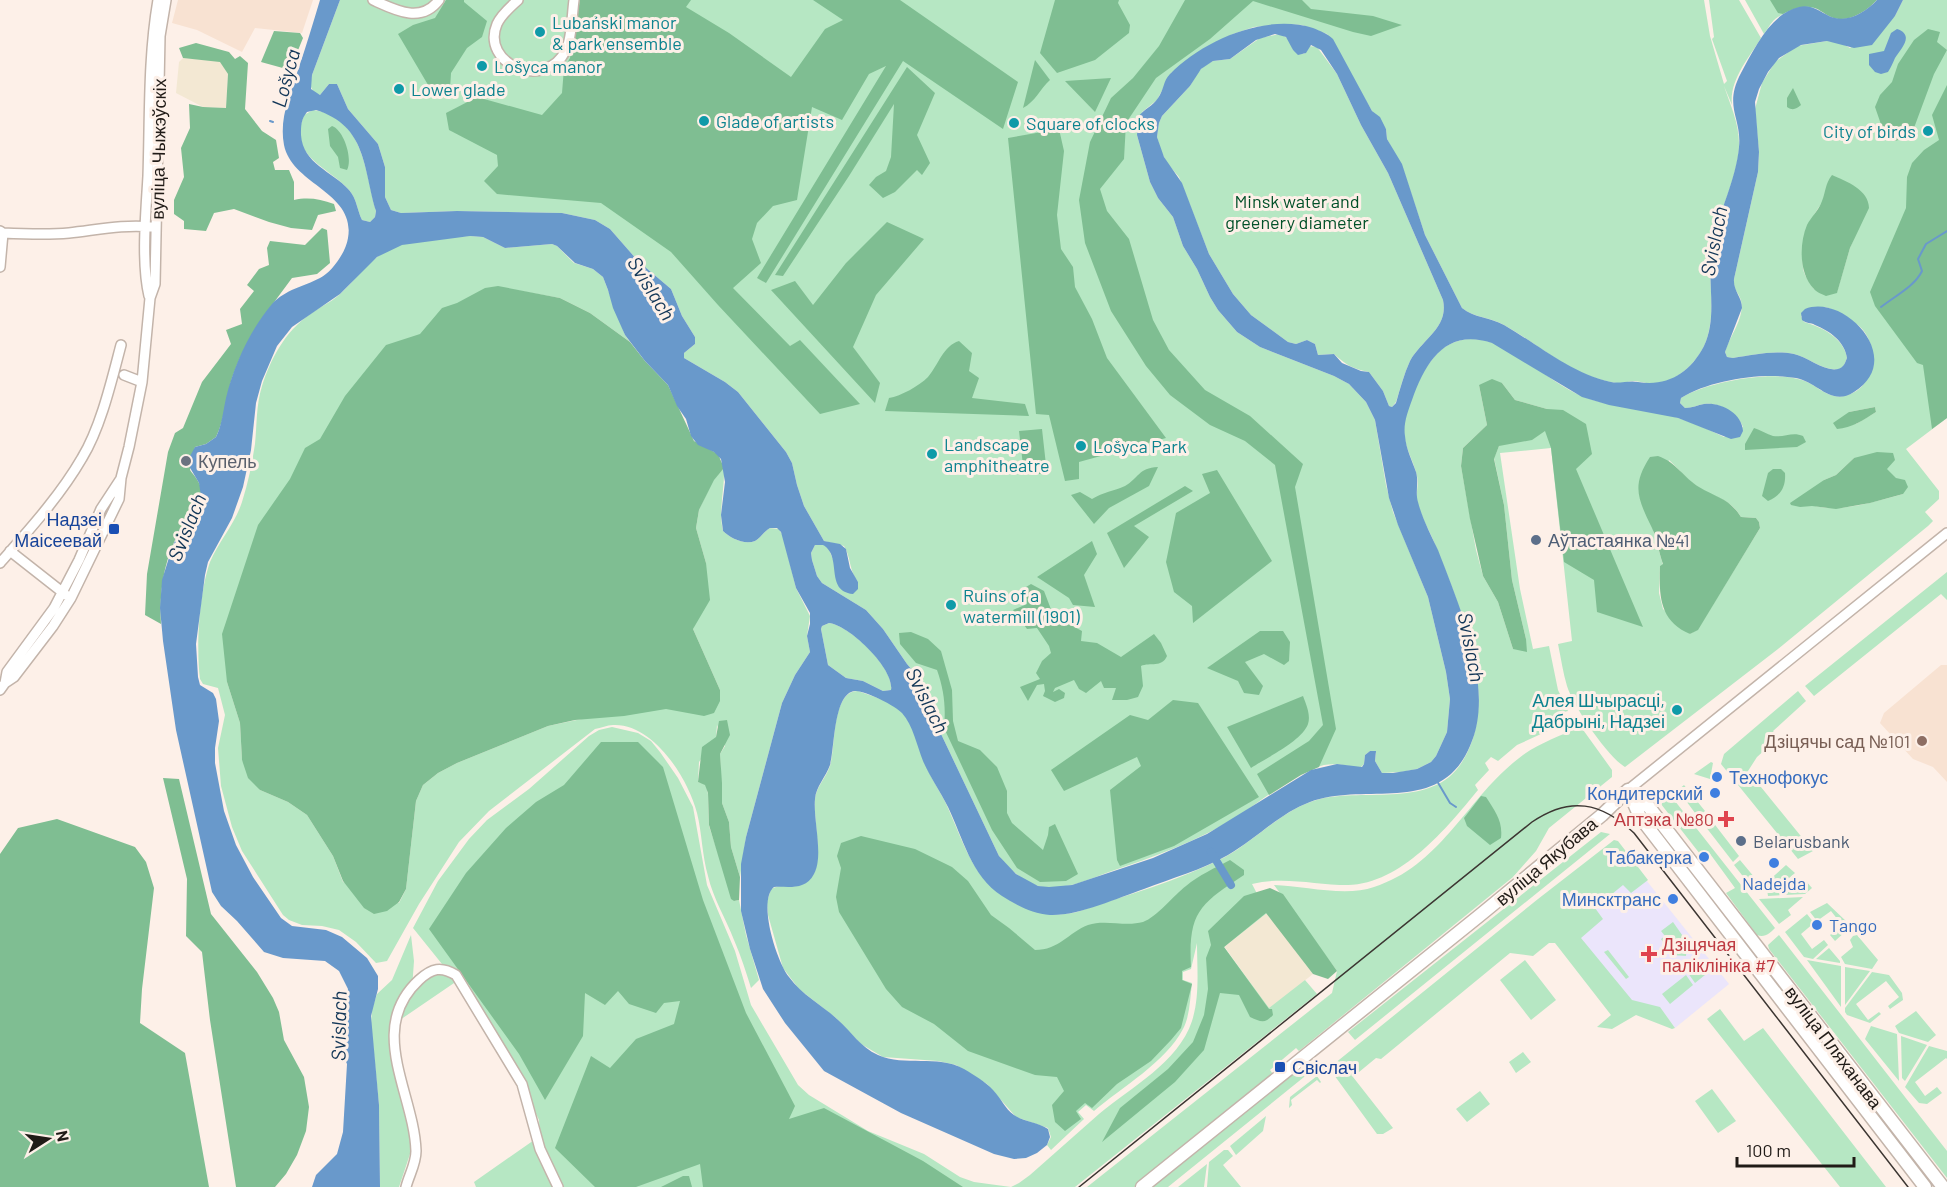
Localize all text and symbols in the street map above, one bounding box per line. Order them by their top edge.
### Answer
place label: Lubański manor & park ensemble [552,11,682,54]
marker: Lubański manor & park ensemble [533,25,547,39]
water label: Lošyca [266,46,304,110]
place label: Lošyca manor [494,55,603,77]
marker: Lošyca manor [475,59,489,73]
street label: вуліца Чыжэўскіх [146,78,170,220]
place label: Lower glade [411,78,505,100]
marker: Lower glade [392,82,406,96]
place label: Glade of artists [716,110,834,132]
place label: Square of clocks [1026,112,1155,134]
marker: Glade of artists [697,114,711,128]
marker: Square of clocks [1007,116,1021,130]
place label: City of birds [1823,120,1916,142]
marker: City of birds [1921,124,1935,138]
park label: Minsk water and greenery diameter [1225,190,1369,233]
water label: Svislach [1694,204,1732,278]
water label: Svislach [623,252,681,324]
place label: Landscape amphitheatre [944,433,1050,476]
place label: Lošyca Park [1093,435,1187,457]
marker: Lošyca Park [1074,439,1088,453]
marker: Landscape amphitheatre [925,447,939,461]
place label: Купель [198,450,257,472]
marker: Купель [179,454,193,468]
water label: Svislach [162,490,210,564]
place label: Надзеі Маісеевай [14,508,102,551]
marker: Надзеі Маісеевай [107,522,121,536]
place label: Аўтастаянка №41 [1548,529,1690,551]
marker: Аўтастаянка №41 [1529,533,1543,547]
place label: Ruins of a watermill (1901) [963,584,1080,627]
marker: Ruins of a watermill (1901) [944,598,958,612]
water label: Svislach [1453,610,1491,684]
water label: Svislach [901,663,955,737]
place label: Алея Шчырасці, Дабрыні, Надзеі [1532,689,1665,732]
marker: Алея Шчырасці, Дабрыні, Надзеі [1670,703,1684,717]
place label: Дзіцячы сад №101 [1764,730,1910,752]
marker: Дзіцячы сад №101 [1915,734,1929,748]
place label: Технофокус [1729,766,1828,788]
marker: Технофокус [1710,770,1724,784]
place label: Кондитерский [1587,782,1703,804]
marker: Кондитерский [1708,786,1722,800]
place label: Аптэка №80 [1614,808,1714,830]
street label: вуліца Якубава [1491,812,1602,910]
marker: Аптэка №80 [1719,812,1733,826]
place label: Belarusbank [1753,830,1850,852]
marker: Belarusbank [1734,834,1748,848]
place label: Табакерка [1606,846,1693,868]
marker: Табакерка [1697,850,1711,864]
marker: Nadejda [1767,856,1781,870]
place label: Nadejda [1742,872,1806,894]
place label: Минсктранс [1562,888,1661,910]
marker: Минсктранс [1666,892,1680,906]
place label: Tango [1829,914,1877,936]
marker: Tango [1810,918,1824,932]
place label: Дзіцячая паліклініка #7 [1662,933,1776,976]
marker: Дзіцячая паліклініка #7 [1640,945,1658,963]
street label: вуліца Пляханава [1781,981,1888,1113]
water label: Svislach [325,991,351,1061]
place label: Свіслач [1292,1056,1357,1078]
marker: Свіслач [1273,1060,1287,1074]
north arrow [18,1109,78,1169]
text: N [53,1129,74,1143]
scale bar [1737,1130,1854,1168]
text: 100 m [1746,1139,1791,1161]

